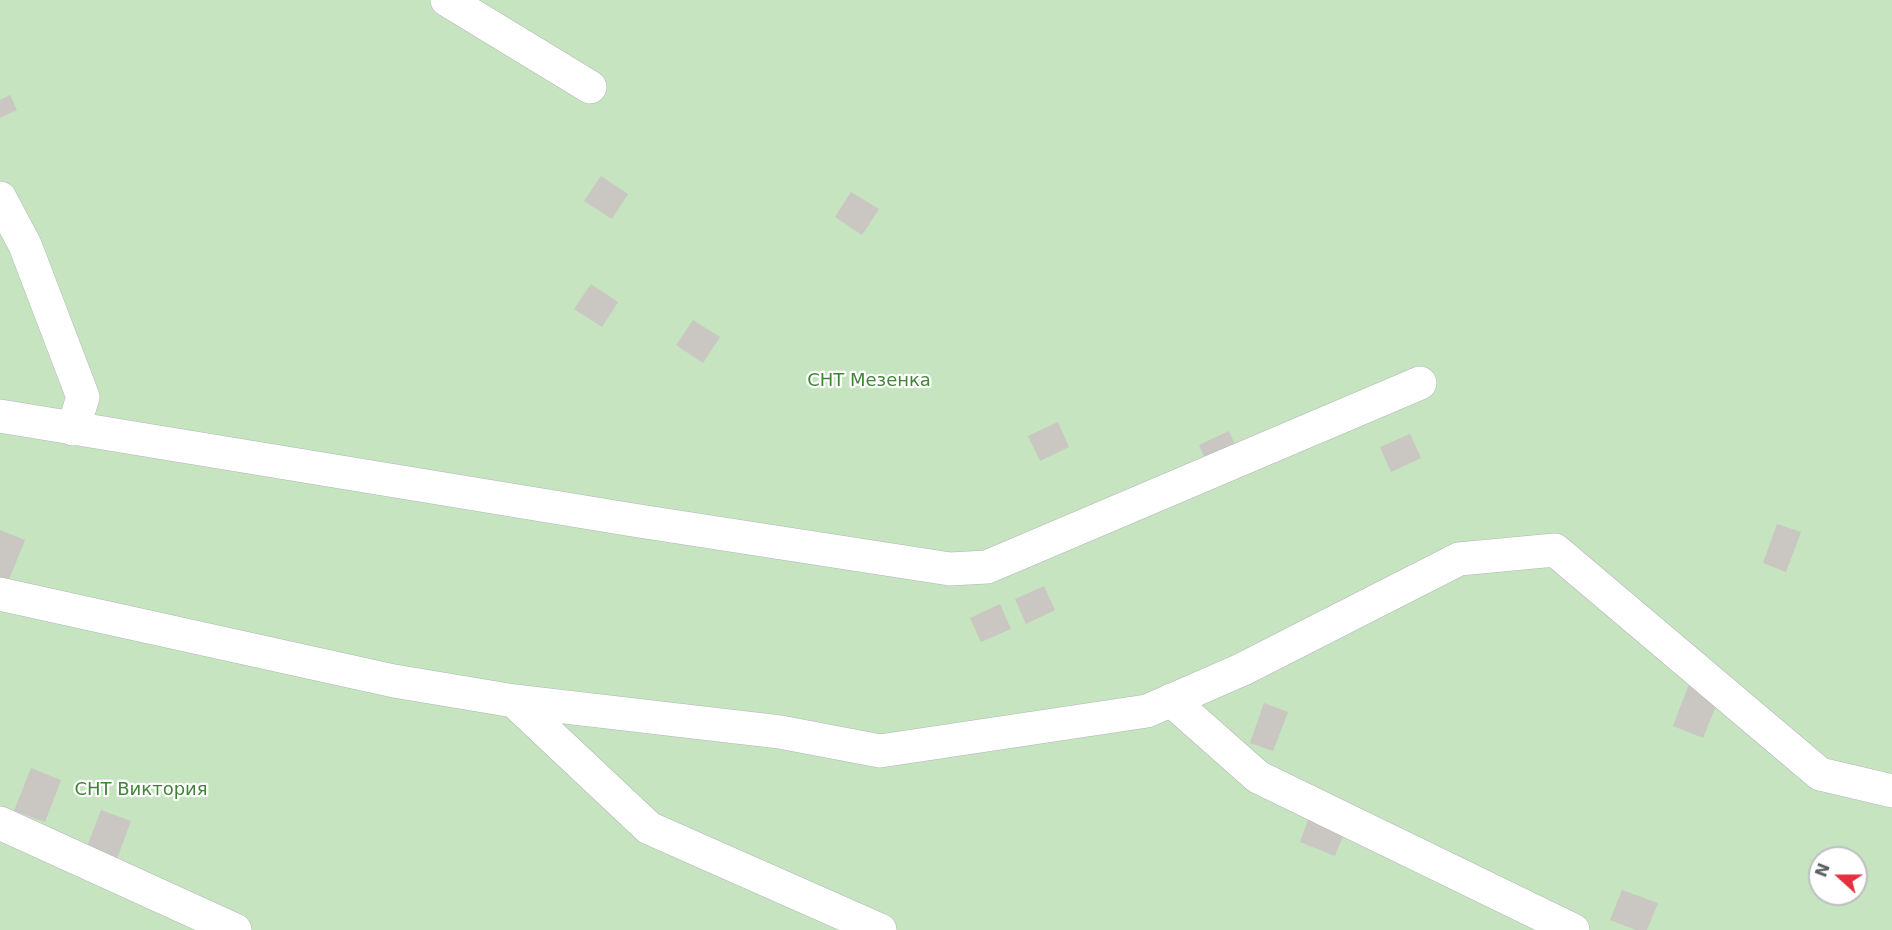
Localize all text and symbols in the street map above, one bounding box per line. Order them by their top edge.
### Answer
park label: СНТ Мезенка [807,370,931,392]
park label: СНТ Виктория [74,779,208,801]
north arrow [1808,846,1868,906]
text: N [1811,860,1834,880]

